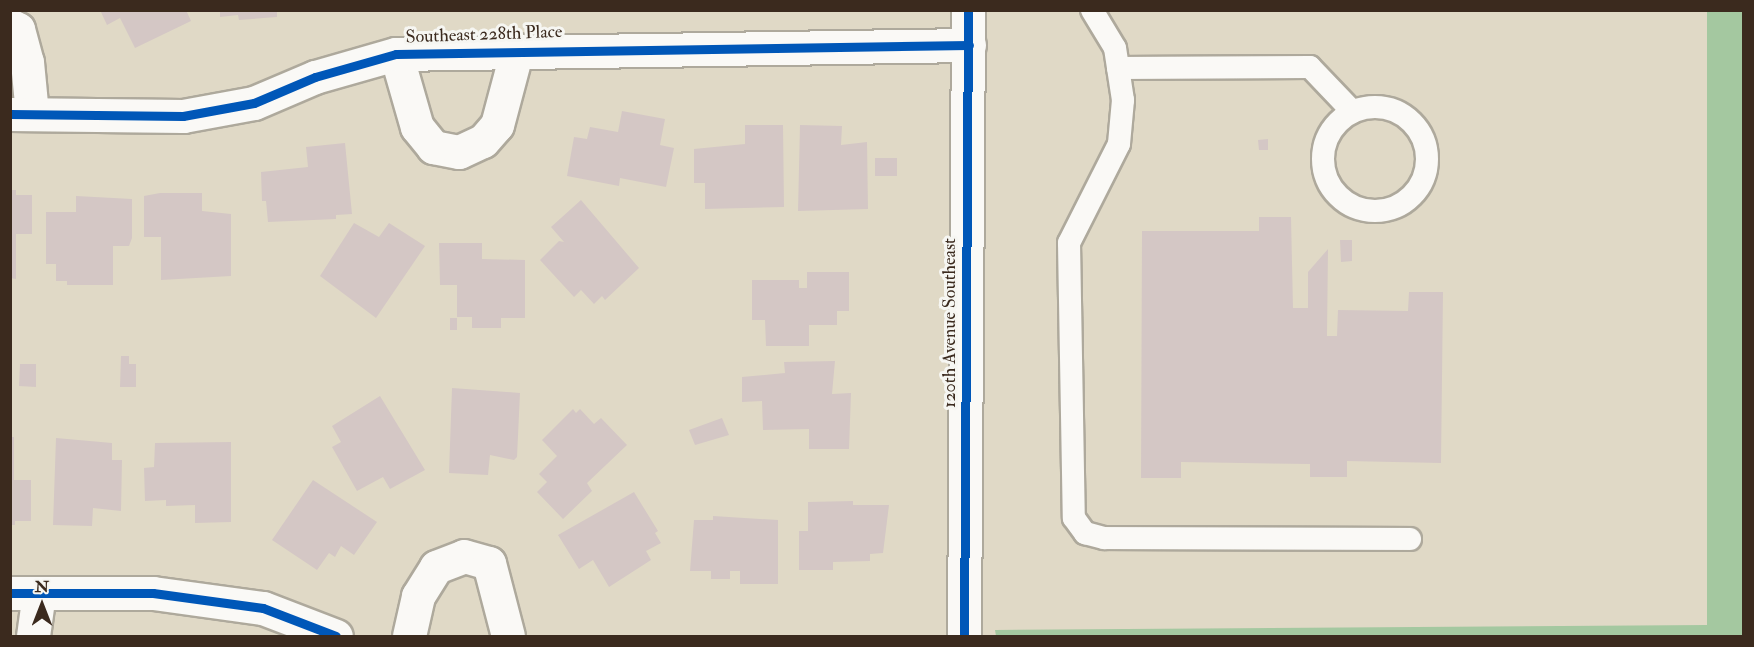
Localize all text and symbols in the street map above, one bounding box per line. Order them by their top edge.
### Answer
street label: Southeast 228th Place [405,21,563,49]
street label: 120th Avenue Southeast [939,238,961,408]
north arrow [12,575,72,635]
text: N [35,577,49,597]

